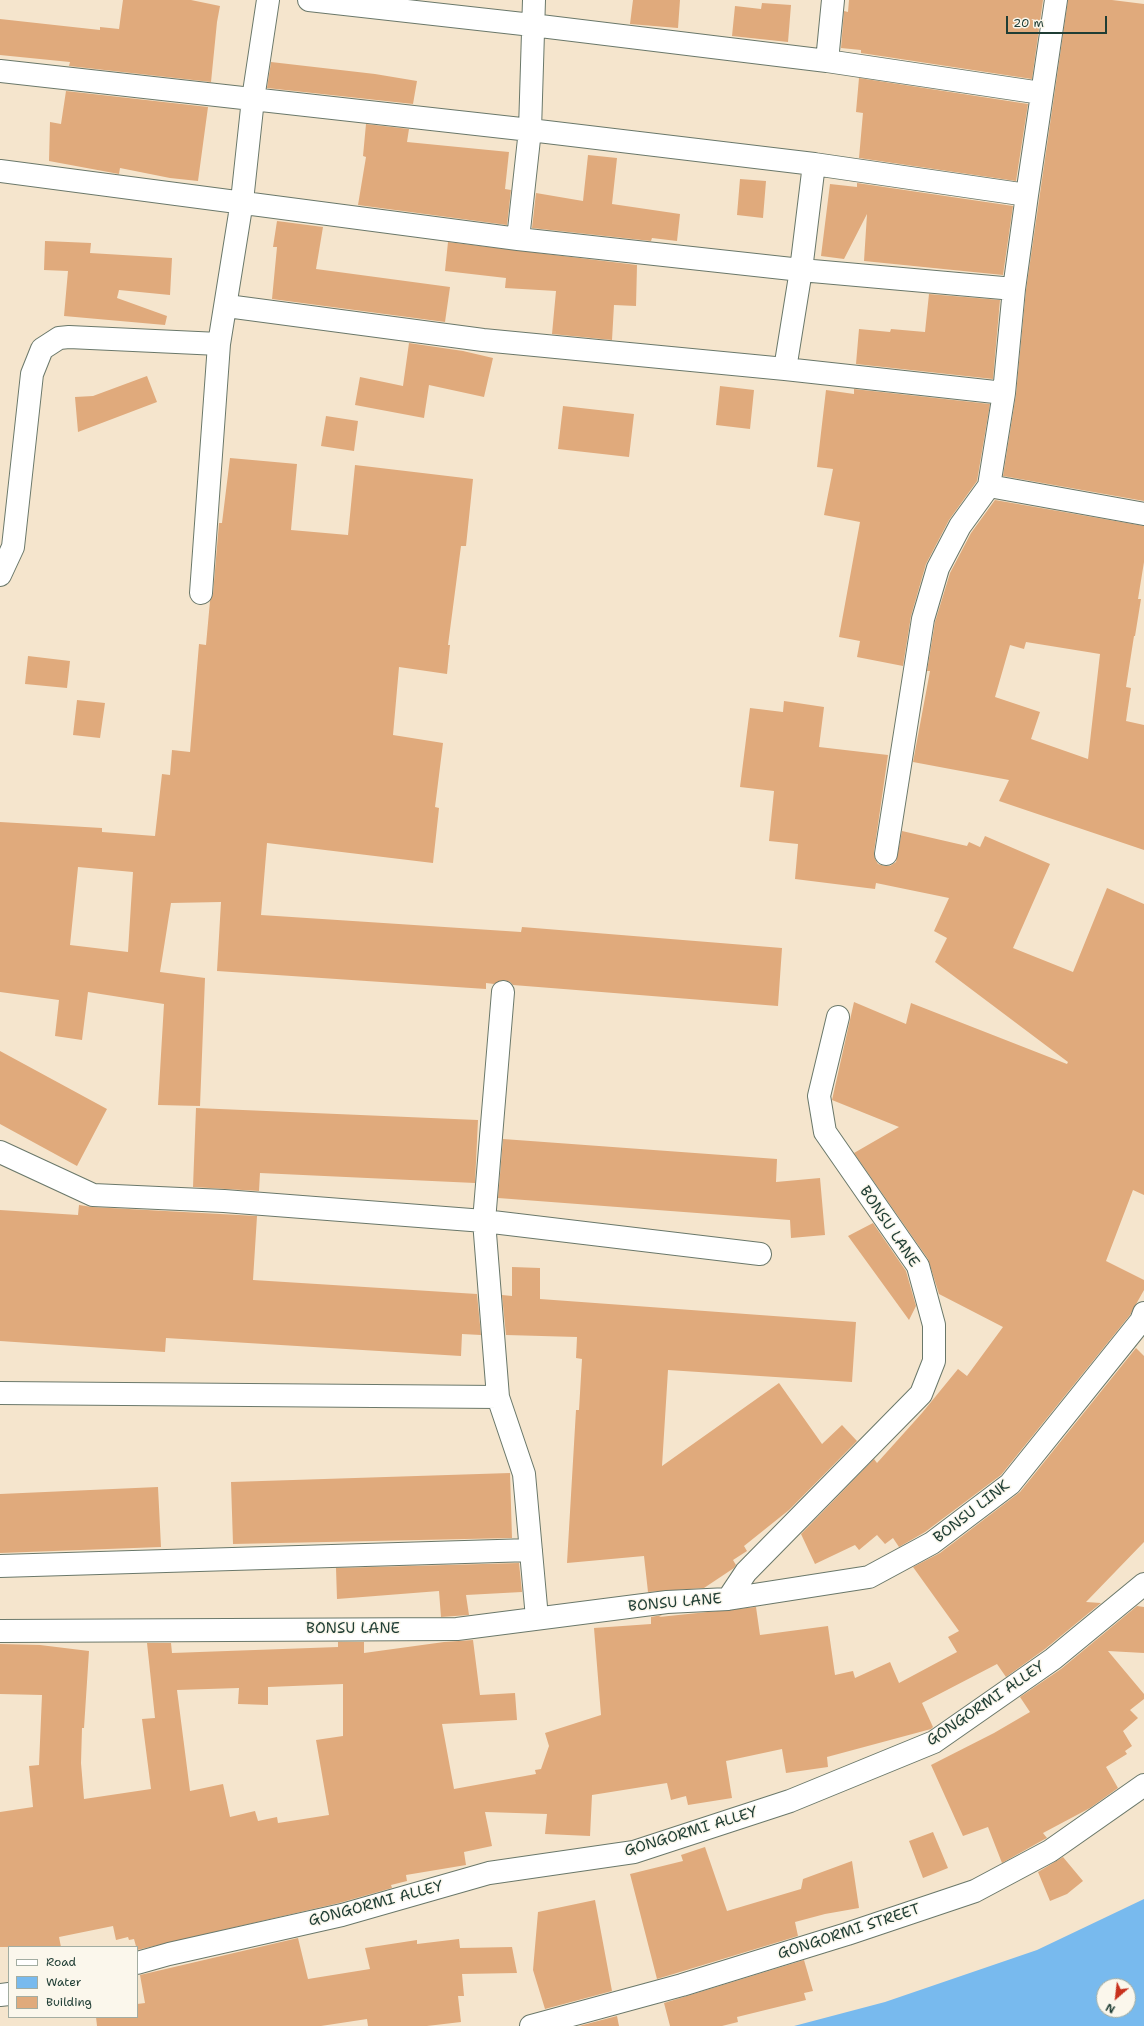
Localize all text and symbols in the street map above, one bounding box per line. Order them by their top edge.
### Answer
scale bar [1008,8,1109,34]
text: 20 m [1013,15,1044,31]
street label: BONSU LANE [855,1183,923,1271]
street label: BONSU LINK [930,1477,1014,1547]
street label: BONSU LANE [627,1590,723,1616]
street label: BONSU LANE [306,1620,400,1638]
street label: GONGORMI ALLEY [924,1658,1048,1750]
street label: GONGORMI ALLEY [622,1803,760,1861]
street label: GONGORMI ALLEY [307,1877,445,1931]
street label: GONGORMI STREET [775,1900,923,1964]
legend [8,1946,138,2018]
text: Road [46,1954,76,1970]
text: Water [46,1974,81,1990]
north arrow [1096,1978,1136,2018]
text: Building [46,1994,92,2010]
text: N [1103,1999,1118,2017]

